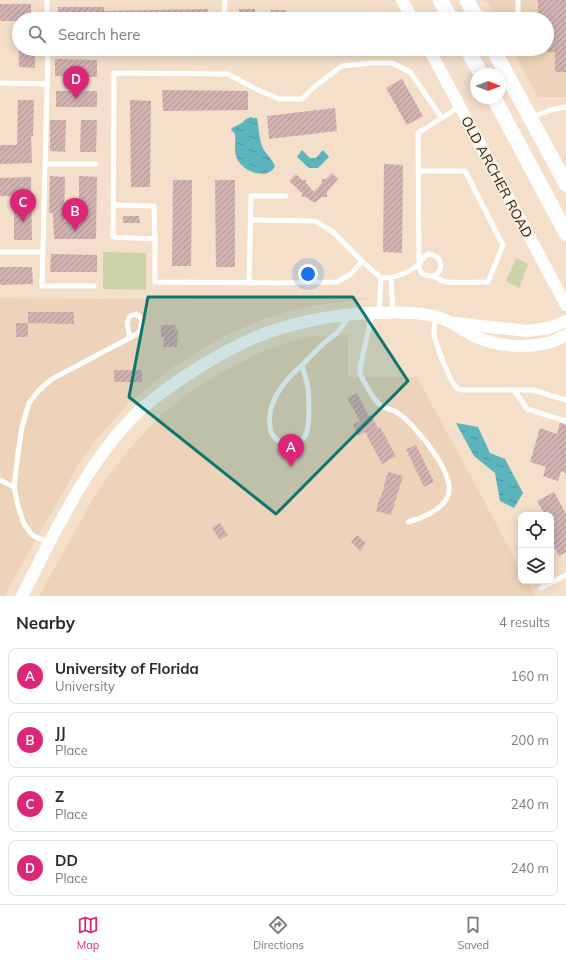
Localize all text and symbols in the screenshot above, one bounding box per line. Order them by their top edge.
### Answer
search box [12,12,554,56]
icon: search [26,23,48,45]
text: Search here [58,25,140,44]
pin: D [63,66,89,99]
north arrow [470,68,506,104]
street label: OLD ARCHER ROAD [457,113,537,241]
pin: C [10,189,36,222]
pin: B [62,198,88,231]
your location [298,264,318,284]
pin: A [278,434,304,467]
map controls [518,512,554,584]
button: locate [518,512,554,548]
button: layers [518,548,554,584]
text: Nearby [16,612,75,633]
text: 4 results [499,614,550,630]
text: University of Florida [55,659,199,678]
text: A [25,668,35,684]
text: 160 m [511,668,549,684]
text: University [55,678,115,694]
text: JJ [55,723,66,742]
text: B [26,732,34,748]
text: 200 m [511,732,549,748]
text: Place [55,742,88,758]
text: Z [55,787,64,806]
text: C [26,796,34,812]
text: 240 m [511,796,549,812]
text: Place [55,806,88,822]
text: DD [55,851,78,870]
text: D [25,860,35,876]
text: 240 m [511,860,549,876]
text: Place [55,870,88,886]
tab: Map [77,914,99,952]
tab: Directions [253,914,304,952]
tab: Saved [457,914,489,952]

